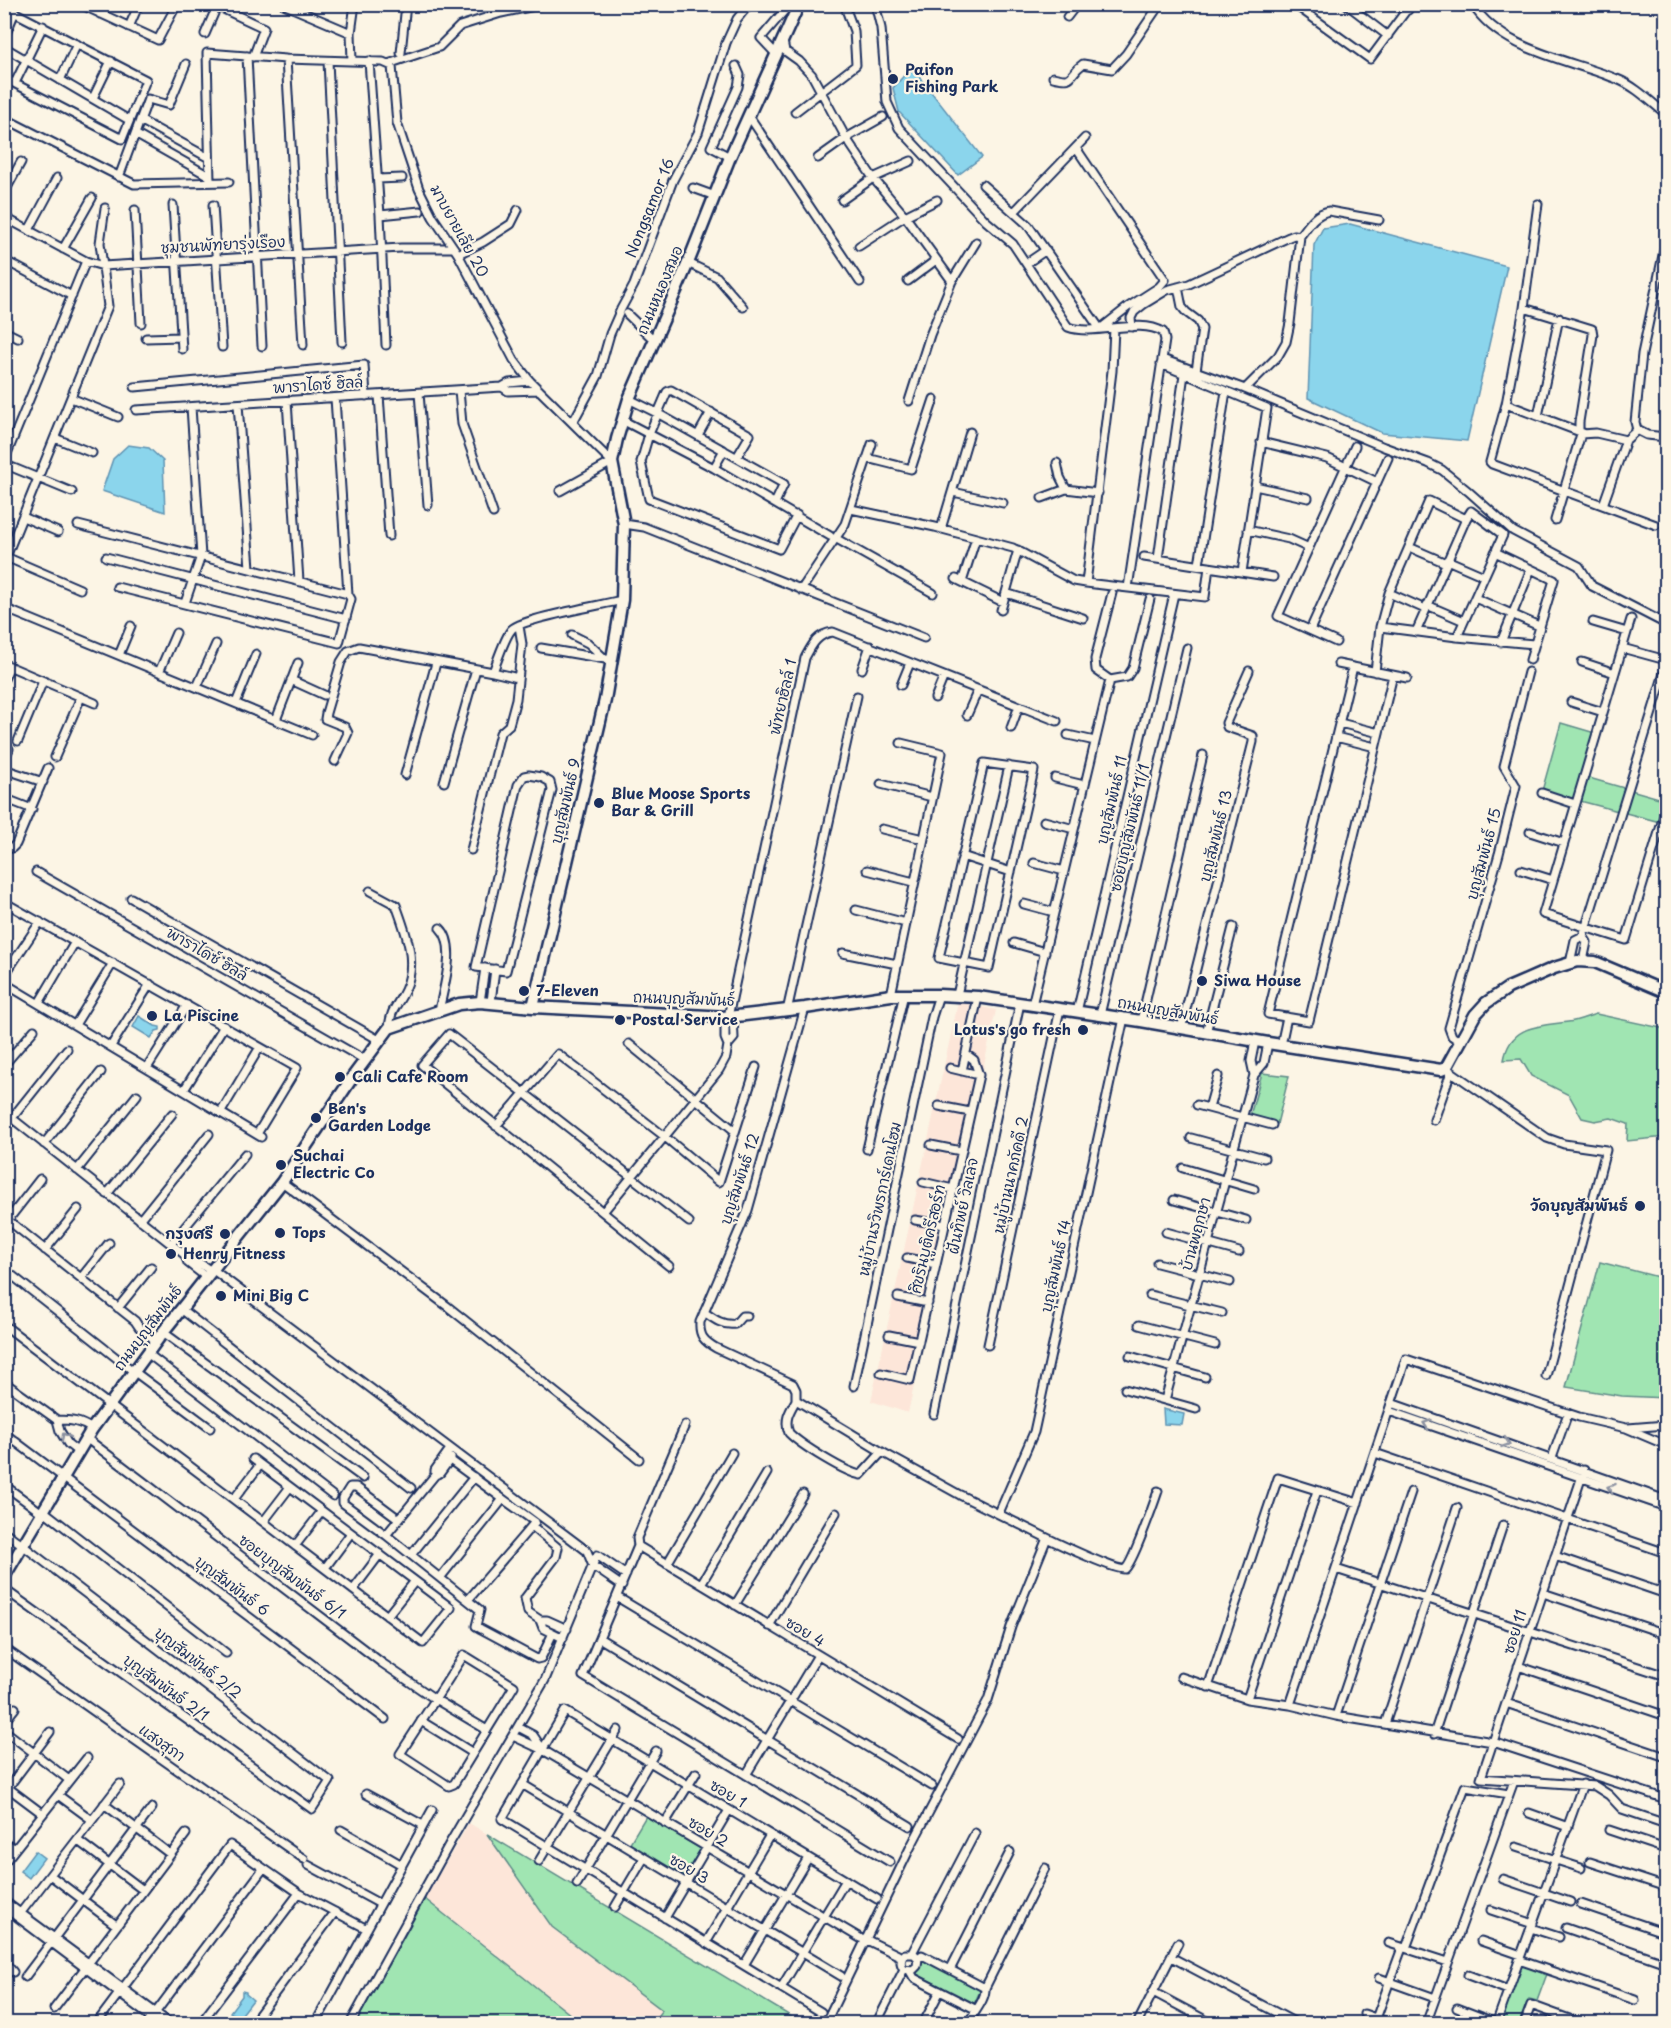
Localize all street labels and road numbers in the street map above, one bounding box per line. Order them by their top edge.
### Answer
street label: Nongsamor 16 [618,154,679,261]
street label: มาบยายเลีย 20 [425,180,495,281]
street label: ชุมชนพัทยารุ่งเรือง [160,229,286,259]
street label: ถนนหนองสมอ [629,241,688,338]
street label: พาราไดซ์ ฮิลล์ [272,369,364,398]
street label: พัทยาฮิลล์ 1 [762,656,801,737]
street label: บุญสัมพันธ์ 11 [1089,753,1133,846]
street label: บุญสัมพันธ์ 9 [544,756,587,846]
street label: ซอยบุญสัมพันธ์ 11/1 [1103,761,1155,894]
street label: บุญสัมพันธ์ 13 [1192,787,1238,884]
street label: บุญสัมพันธ์ 15 [1459,805,1507,903]
street label: พาราไดซ์ ฮิลล์ [163,920,253,985]
street label: ถนนบุญสัมพันธ์ [632,984,736,1012]
street label: ถนนบุญสัมพันธ์ [1116,989,1221,1031]
street label: หมู่บ้านนาคภัคดี 2 [986,1114,1034,1236]
street label: หมู่บ้านรวิพรการ์เดนโฮม [851,1119,907,1278]
street label: บุญสัมพันธ์ 12 [713,1130,765,1228]
street label: ฝันทิพย์ วิลเลจ [940,1155,983,1256]
street label: ศิขรินบูติครีสอร์ท [903,1182,951,1296]
street label: บ้านพฤกษา [1174,1194,1215,1273]
street label: บุญสัมพันธ์ 14 [1033,1217,1077,1314]
street label: ถนนบุญสัมพันธ์ [107,1279,188,1376]
street label: ซอยบุญสัมพันธ์ 6/1 [234,1528,351,1625]
street label: บุญสัมพันธ์ 6 [190,1549,275,1621]
street label: ซอย 11 [1496,1606,1532,1657]
street label: ซอย 4 [782,1610,830,1652]
street label: บุญสัมพันธ์ 2/2 [150,1620,247,1704]
street label: บุญสัมพันธ์ 2/1 [119,1648,215,1727]
street label: แสงสุภา [134,1717,191,1767]
street label: ซอย 1 [706,1773,752,1813]
street label: ซอย 2 [684,1810,733,1852]
street label: ซอย 3 [666,1847,714,1889]

